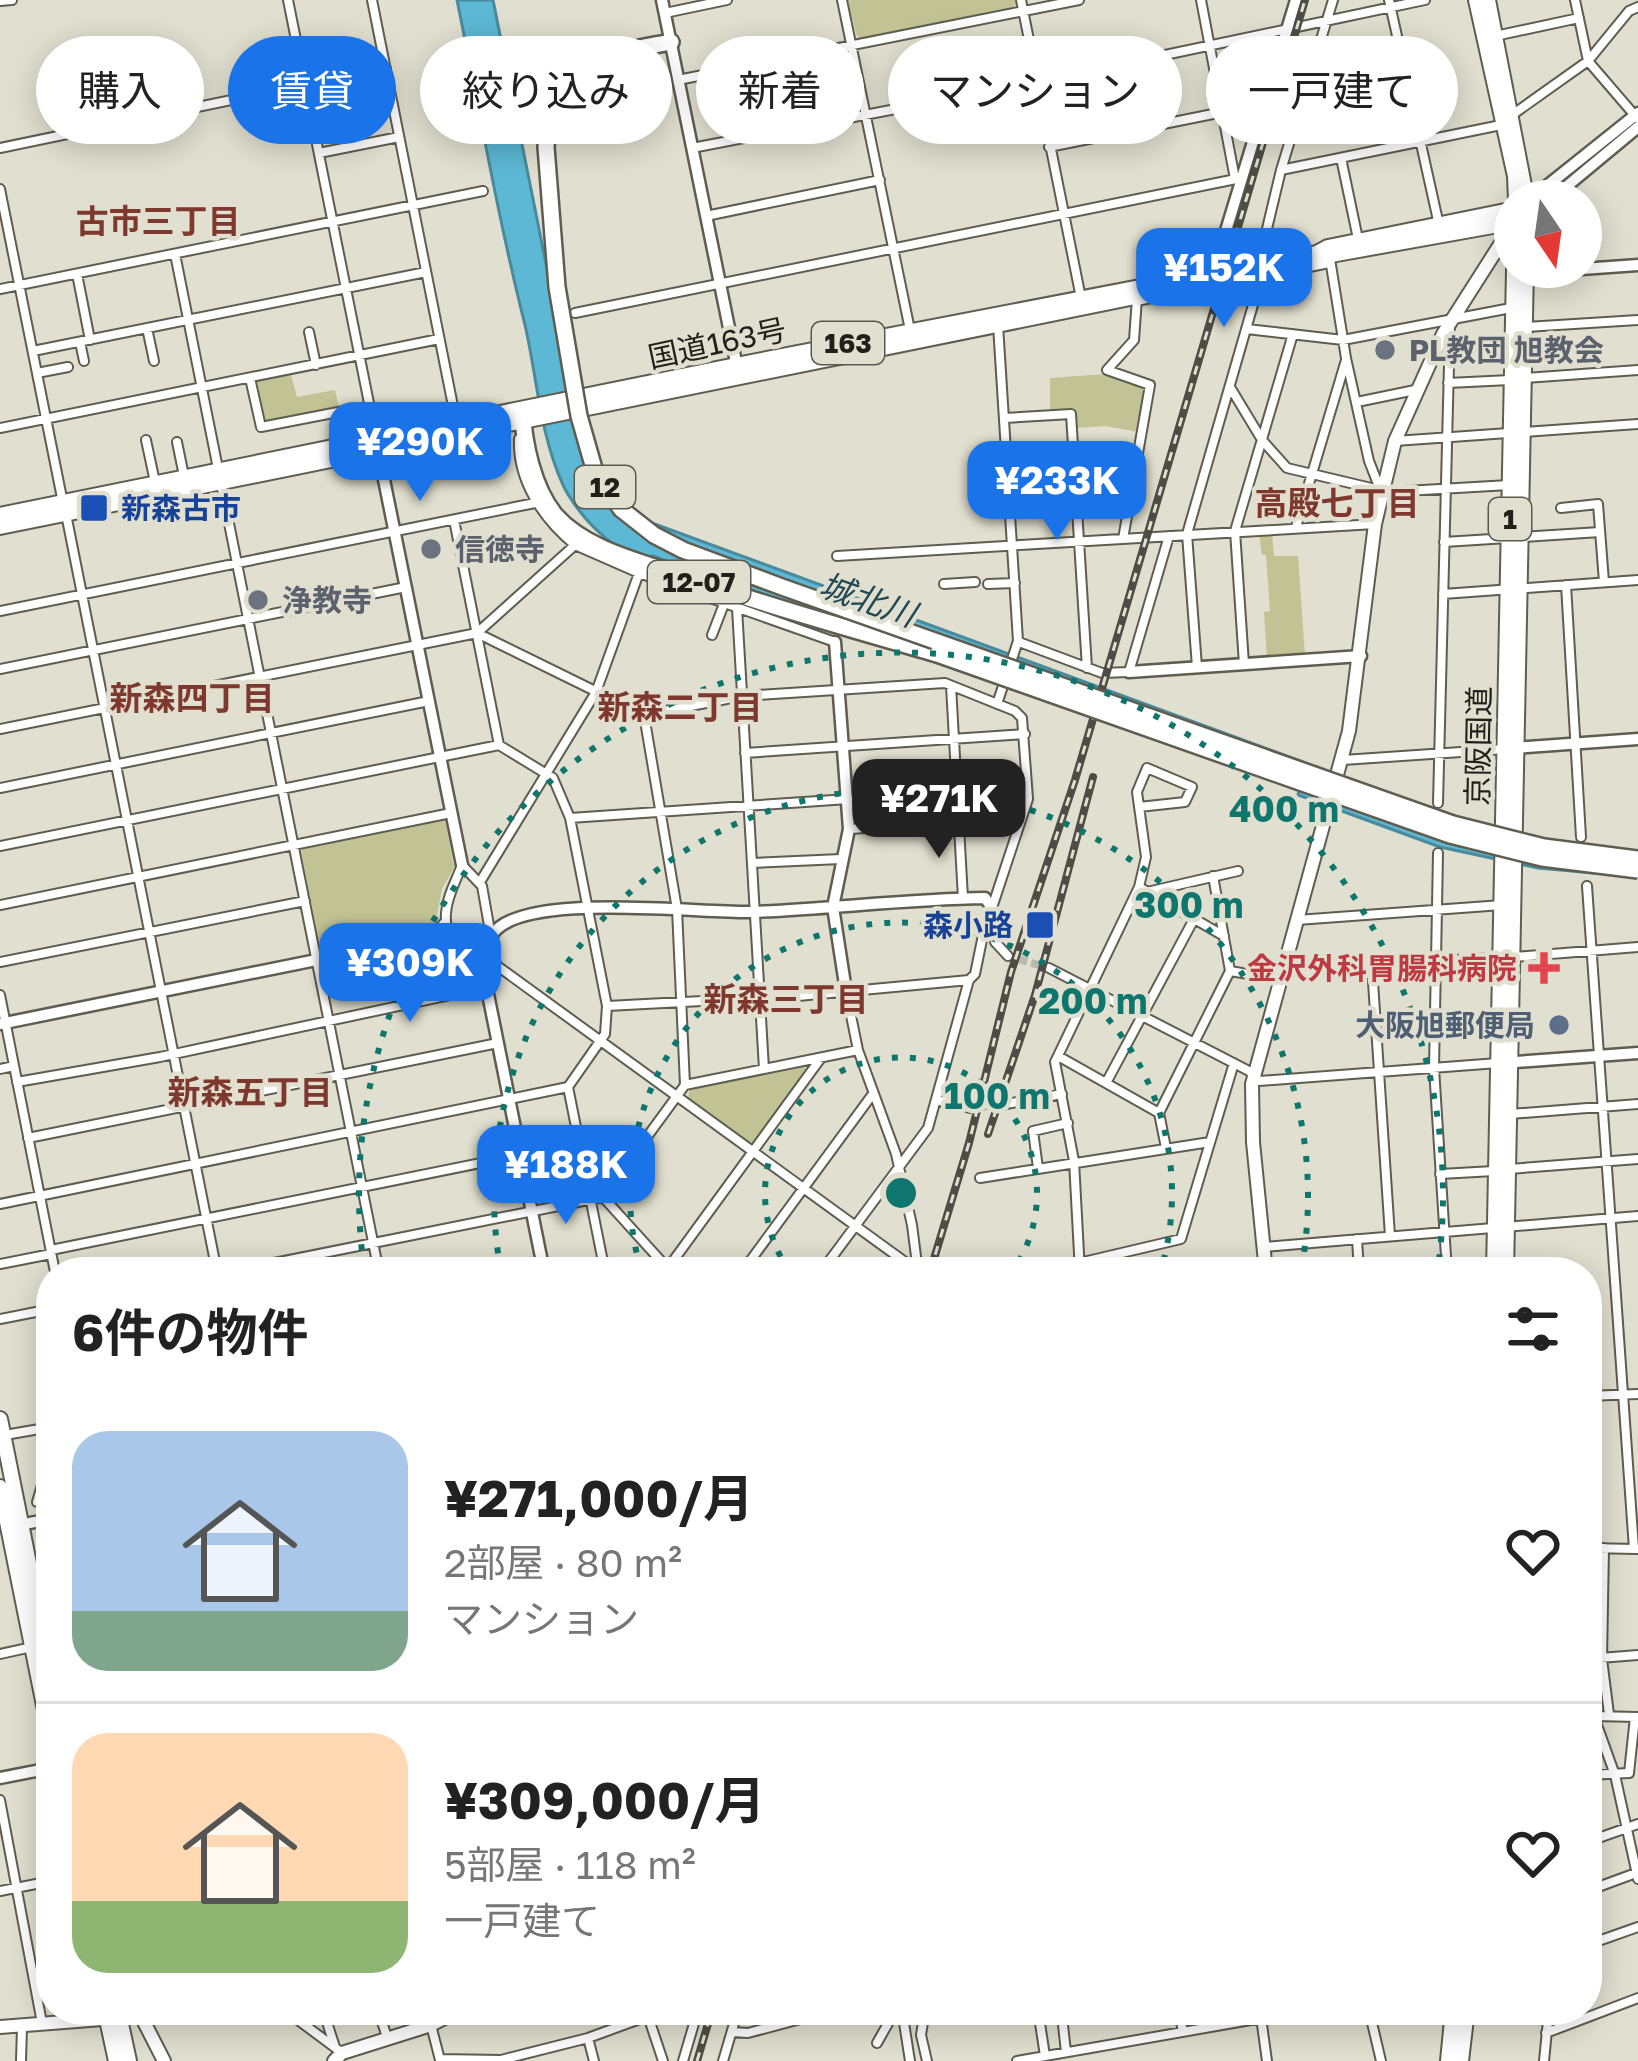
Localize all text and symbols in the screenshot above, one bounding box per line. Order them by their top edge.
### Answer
chip: 購入 [36,36,204,144]
chip: 賃貸 [228,36,396,144]
chip: 絞り込み [420,36,672,144]
chip: 新着 [696,36,864,144]
chip: マンション [888,36,1182,144]
chip: 一戸建て [1206,36,1458,144]
north arrow [1494,180,1602,288]
map controls [1494,180,1602,288]
district label: 古市三丁目 [76,201,241,240]
pin: ¥152K [1140,228,1308,330]
text: ¥152K [1163,243,1285,290]
street label: 国道163号 [645,311,789,375]
road number: 163 [812,322,884,364]
place label: PL教団 旭教会 [1409,332,1604,368]
marker: PL教団 旭教会 [1372,337,1398,363]
pin: ¥290K [336,402,504,504]
text: ¥290K [356,417,484,464]
pin: ¥233K [973,441,1141,543]
text: ¥233K [994,456,1120,503]
road number: 12 [575,466,635,508]
district label: 高殿七丁目 [1255,483,1420,522]
place label: 新森古市 [121,490,241,526]
marker: 新森古市 [78,492,110,524]
road number: 1 [1489,498,1531,540]
place label: 信徳寺 [455,531,545,567]
marker: 信徳寺 [418,536,444,562]
road number: 12-07 [648,561,750,603]
water label: 城北川 [815,564,924,635]
place label: 浄教寺 [282,582,372,618]
marker: 浄教寺 [245,587,271,613]
district label: 新森四丁目 [110,678,275,717]
street label: 京阪国道 [1459,686,1497,806]
district label: 新森二丁目 [598,687,763,726]
pin: ¥271K [855,759,1023,861]
text: ¥271K [879,774,999,821]
text: 400 m [1229,787,1339,830]
text: 300 m [1134,883,1244,926]
place label: 森小路 [923,907,1013,943]
marker: 森小路 [1024,909,1056,941]
pin: ¥309K [326,923,494,1025]
text: ¥309K [346,938,474,985]
place label: 金沢外科胃腸科病院 [1247,950,1517,986]
marker: 金沢外科胃腸科病院 [1528,952,1560,984]
district label: 新森三丁目 [704,979,869,1018]
text: 200 m [1038,979,1148,1022]
place label: 大阪旭郵便局 [1355,1007,1535,1043]
marker: 大阪旭郵便局 [1546,1012,1572,1038]
district label: 新森五丁目 [168,1072,333,1111]
text: 100 m [944,1074,1050,1117]
pin: ¥188K [482,1125,650,1227]
text: ¥188K [504,1140,628,1187]
centre of rings [880,1172,922,1214]
icon: filters [1500,1296,1566,1362]
text: 6件の物件 [72,1301,308,1362]
text: ¥271,000/月 [444,1467,754,1528]
icon: home [168,1479,312,1623]
icon: heart [1500,1518,1566,1584]
text: 2部屋 · 80 m² [444,1539,682,1586]
text: マンション [444,1595,639,1642]
text: ¥309,000/月 [444,1769,766,1830]
icon: home [168,1781,312,1925]
icon: heart [1500,1820,1566,1886]
text: 5部屋 · 118 m² [444,1841,696,1888]
text: 一戸建て [444,1897,600,1944]

